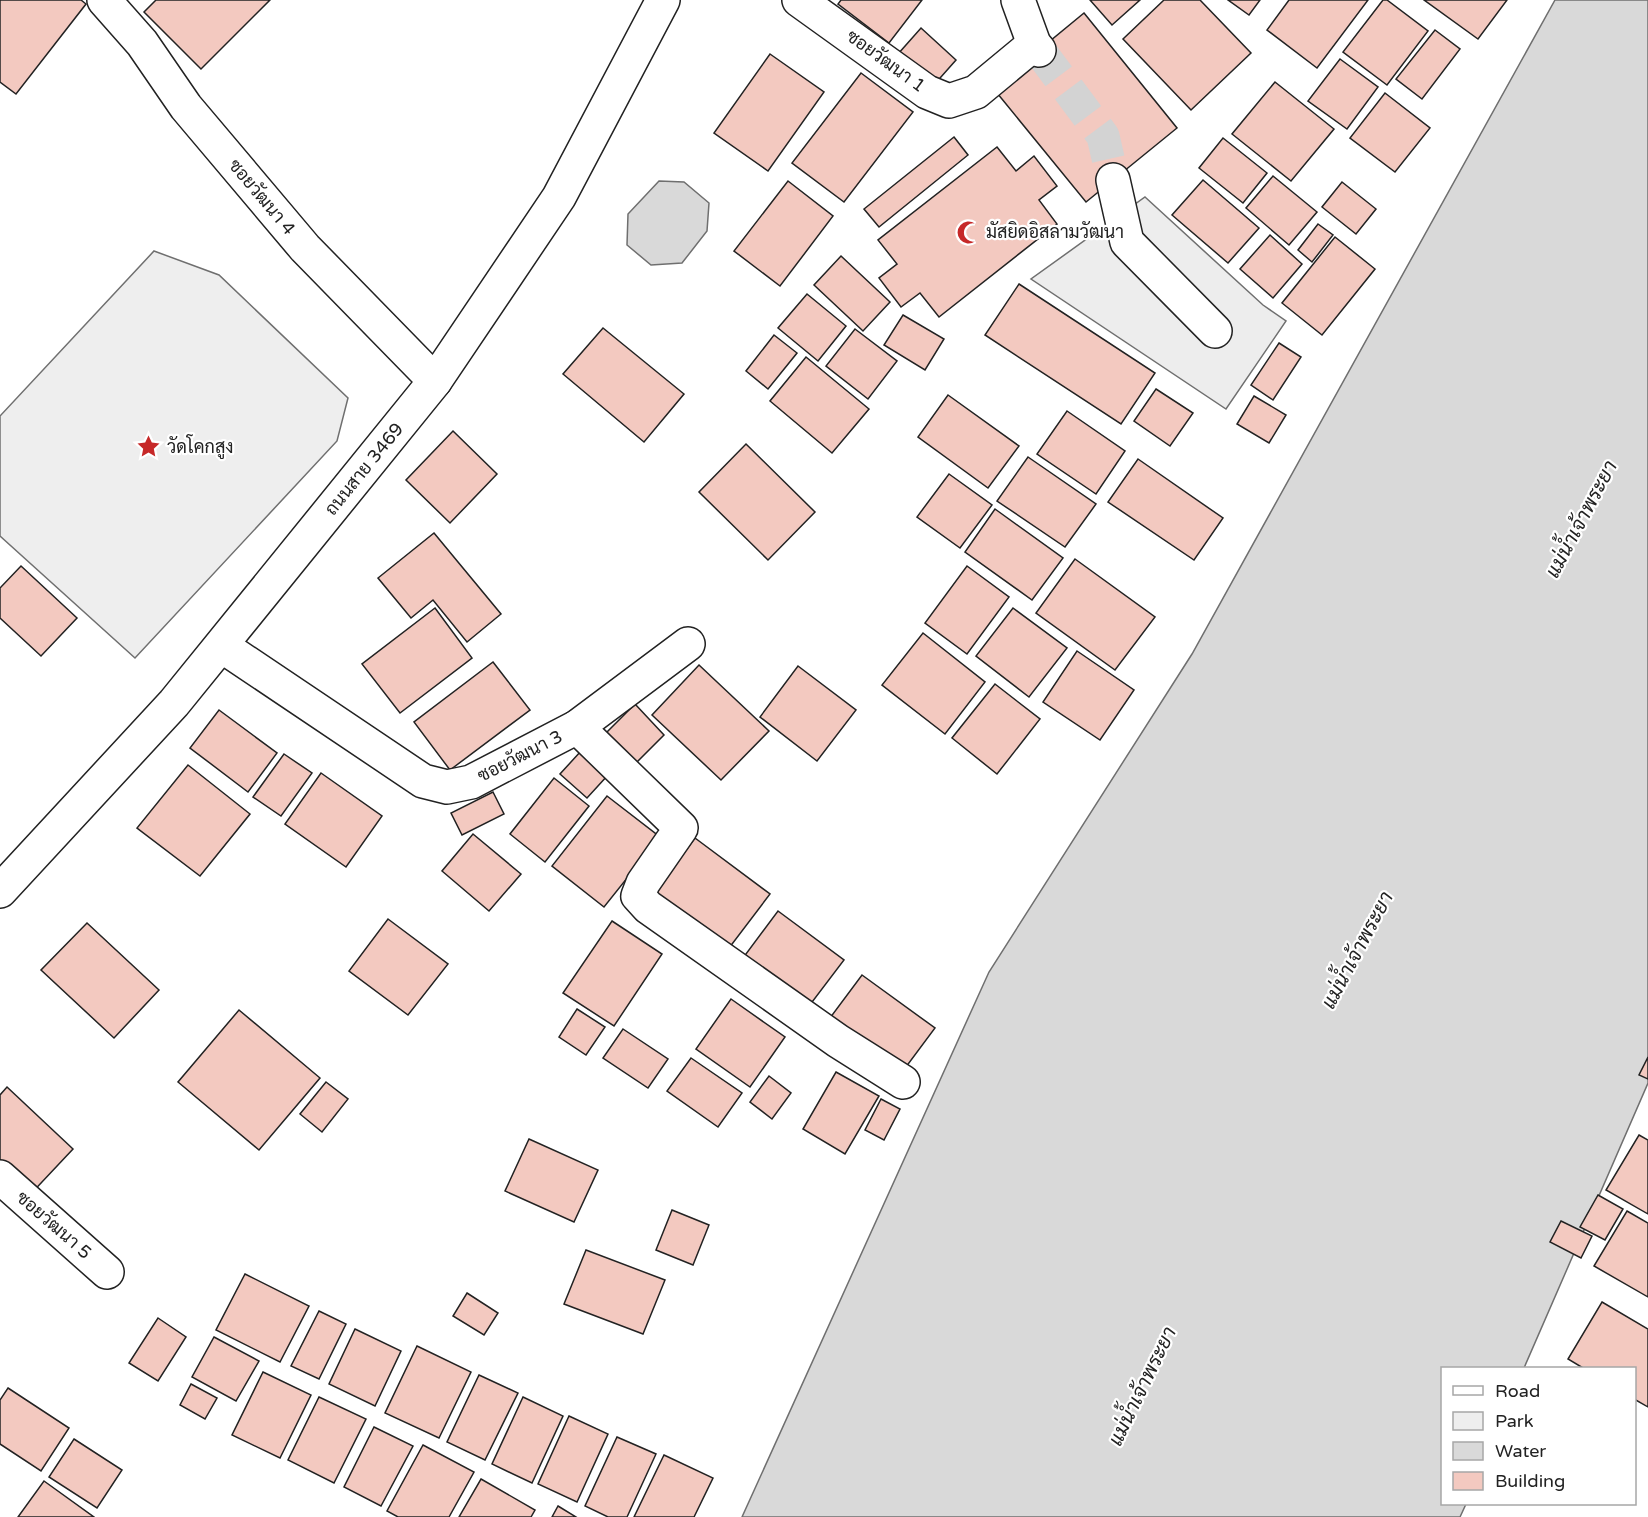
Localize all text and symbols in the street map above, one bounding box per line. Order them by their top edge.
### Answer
street label: ซอยวัฒนา 1 [842,25,930,97]
street label: ซอยวัฒนา 4 [224,155,300,239]
mosque icon: มัสยิดอิสลามวัฒนา [955,219,981,245]
place label: มัสยิดอิสลามวัฒนา [986,221,1124,243]
street label: ถนนสาย 3469 [320,418,408,520]
place icon: วัดโคกสูง [136,434,162,460]
place label: วัดโคกสูง [167,434,234,460]
water label: แม่น้ำเจ้าพระยา [1535,453,1623,582]
street label: ซอยวัฒนา 3 [474,725,566,787]
water label: แม่น้ำเจ้าพระยา [1311,884,1399,1013]
street label: ซอยวัฒนา 5 [12,1186,96,1264]
water label: แม่น้ำเจ้าพระยา [1097,1320,1182,1450]
legend [1441,1367,1636,1505]
text: Road [1495,1380,1540,1402]
text: Park [1495,1410,1534,1432]
text: Water [1495,1440,1546,1462]
text: Building [1495,1470,1565,1492]

